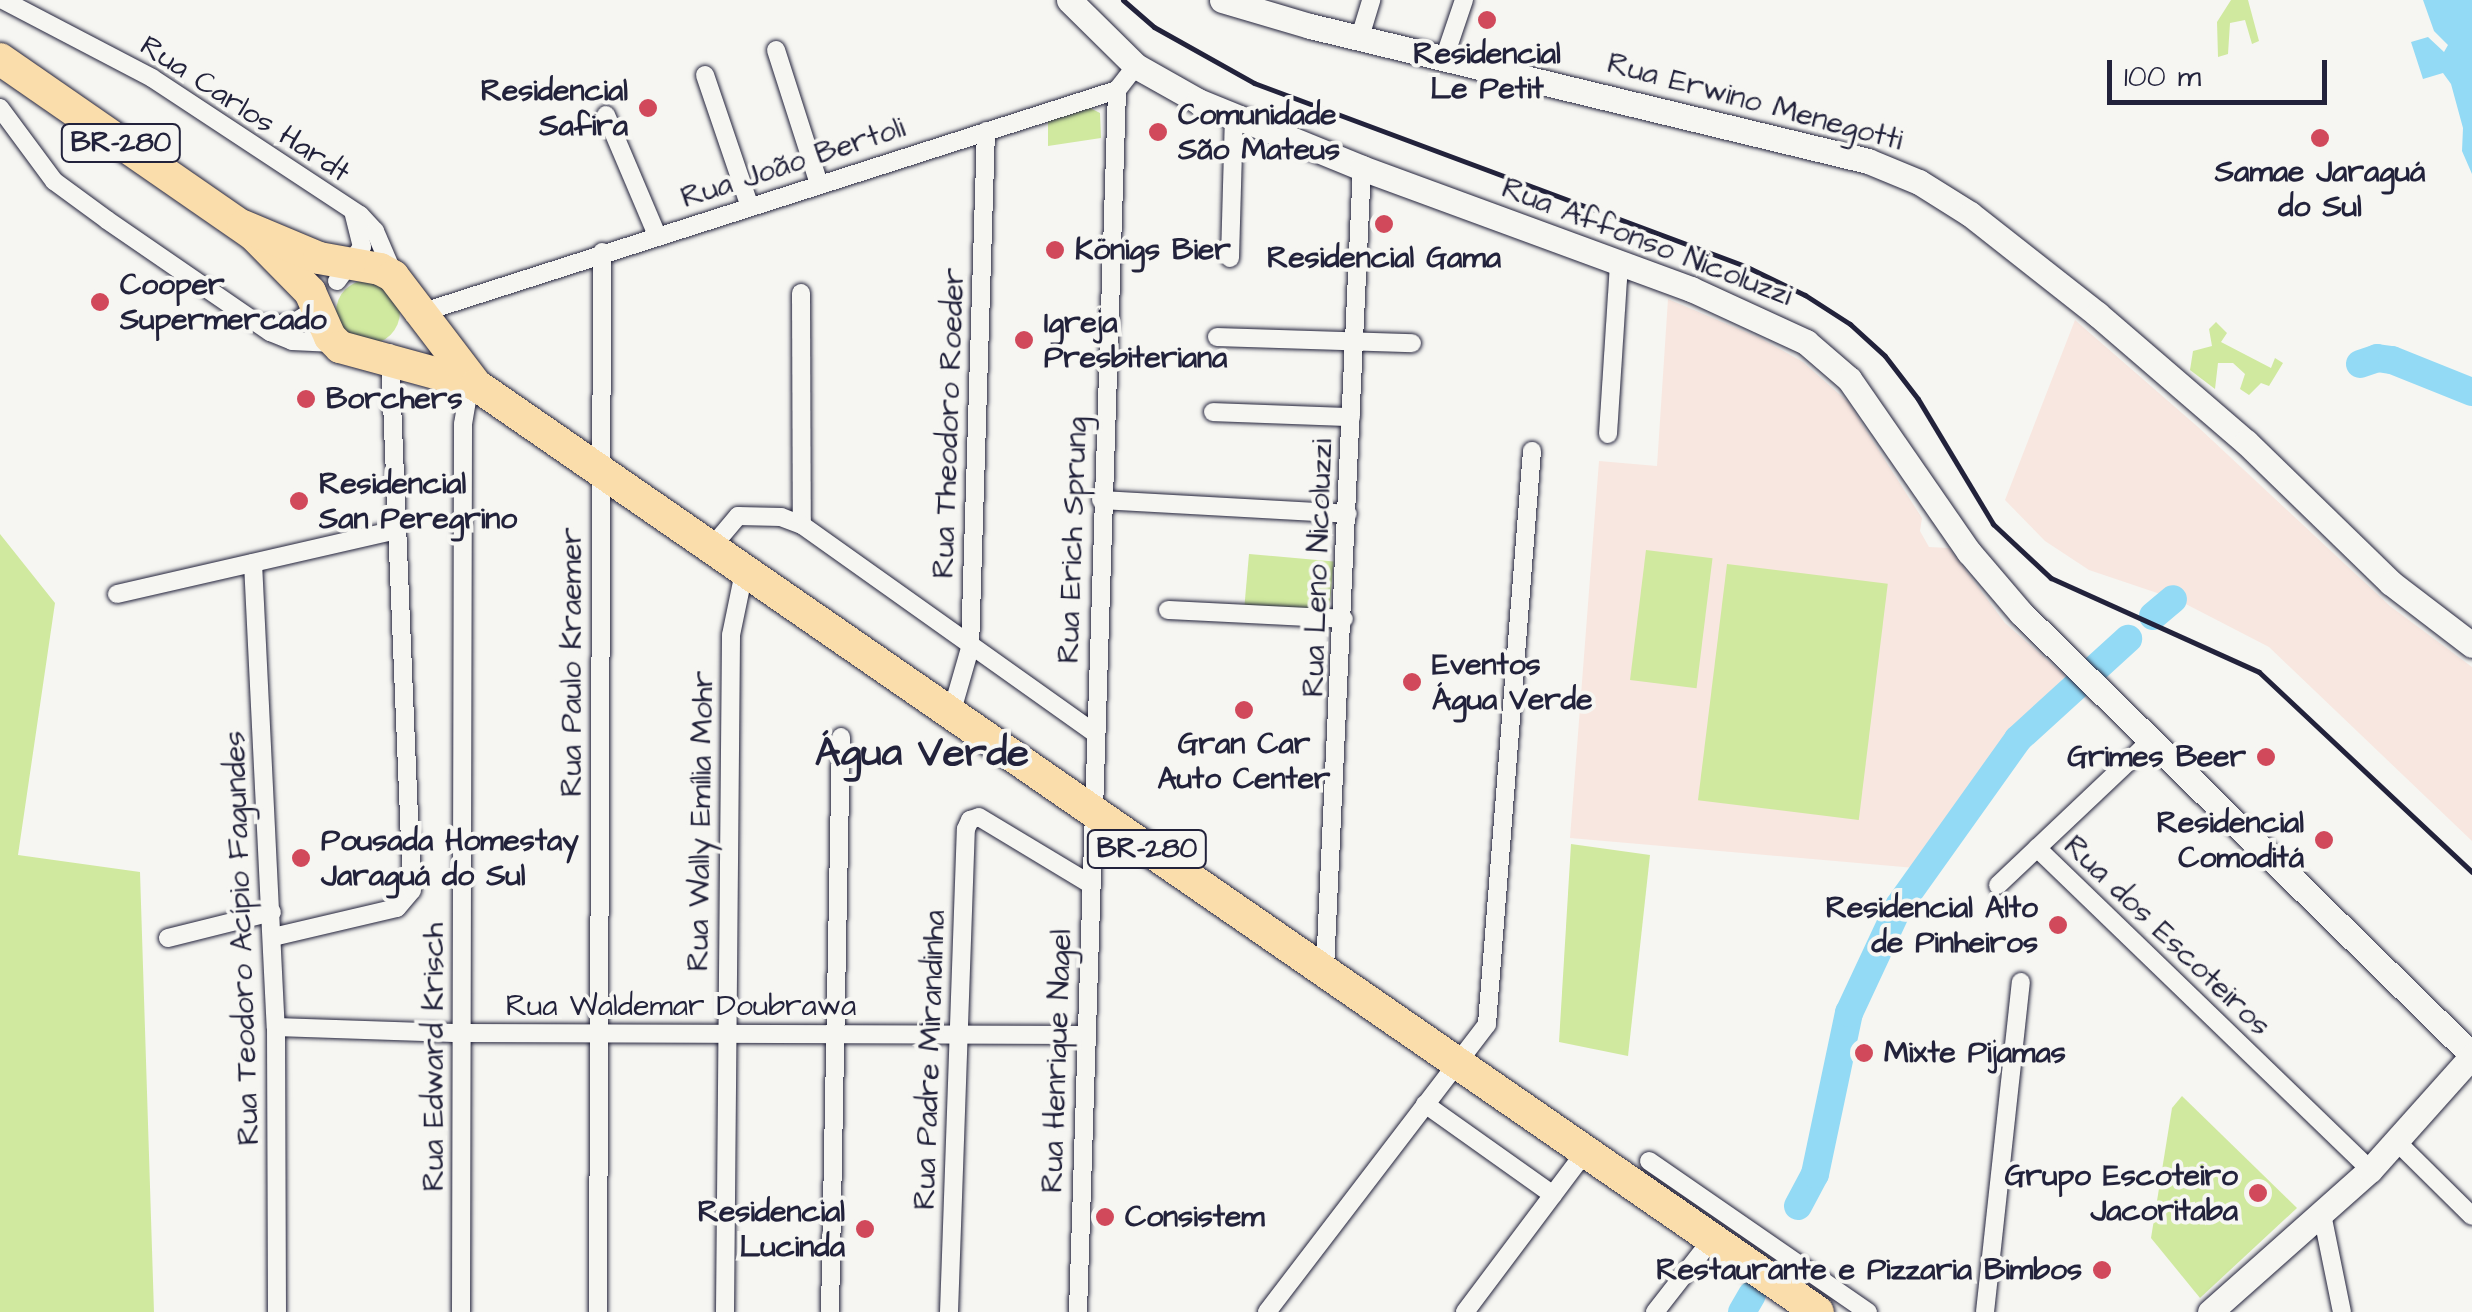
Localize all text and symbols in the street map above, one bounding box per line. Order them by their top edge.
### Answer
marker: Residencial Le Petit [1476,9,1498,31]
street label: Rua Carlos Hardt [133,28,357,190]
place label: Residencial Le Petit [1413,36,1561,106]
scale bar [2112,40,2332,102]
street label: Rua Erwino Menegotti [1603,45,1907,159]
text: 100 m [2124,56,2201,98]
place label: Residencial Safira [481,73,628,144]
marker: Residencial Safira [637,97,659,119]
place label: Comunidade São Mateus [1178,97,1340,168]
street label: Rua João Bertoli [677,110,909,216]
road number: BR-280 [58,120,184,166]
marker: Comunidade São Mateus [1147,121,1169,143]
marker: Samae Jaraguá do Sul [2309,127,2331,149]
place label: Samae Jaraguá do Sul [2215,154,2425,224]
street label: Rua Affonso Nicoluzzi [1497,170,1797,314]
marker: Residencial Gama [1373,213,1395,235]
place label: Königs Bier [1075,232,1231,268]
marker: Königs Bier [1044,239,1066,261]
place label: Residencial Gama [1267,240,1501,276]
place label: Cooper Supermercado [120,267,327,338]
street label: Rua Theodoro Roeder [926,267,972,579]
marker: Cooper Supermercado [89,291,111,313]
place label: Igreja Presbiteriana [1044,305,1227,376]
marker: Igreja Presbiteriana [1013,329,1035,351]
place label: Borchers [326,381,462,417]
marker: Borchers [295,388,317,410]
street label: Rua Erich Sprung [1051,416,1095,664]
street label: Rua Leno Nicoluzzi [1296,438,1340,698]
place label: Residencial San Peregrino [319,466,517,536]
marker: Residencial San Peregrino [288,490,310,512]
street label: Rua Paulo Kraemer [554,527,590,797]
place label: Eventos Água Verde [1432,647,1592,718]
street label: Rua Wally Emília Mohr [680,670,722,972]
marker: Eventos Água Verde [1401,671,1423,693]
marker: Gran Car Auto Center [1233,699,1255,721]
place label: Gran Car Auto Center [1158,726,1330,796]
street label: Rua Teodoro Acípio Fagundes [217,730,267,1146]
district label: Água Verde [815,730,1029,778]
place label: Grimes Beer [2067,739,2246,775]
marker: Grimes Beer [2255,746,2277,768]
place label: Residencial Comoditá [2157,805,2304,876]
place label: Pousada Homestay Jaraguá do Sul [321,823,579,894]
road number: BR-280 [1084,826,1210,872]
street label: Rua dos Escoteiros [2056,828,2278,1044]
marker: Residencial Comoditá [2313,829,2335,851]
marker: Pousada Homestay Jaraguá do Sul [290,847,312,869]
place label: Residencial Alto de Pinheiros [1826,890,2038,960]
street label: Rua Padre Mirandinha [907,910,953,1210]
marker: Residencial Alto de Pinheiros [2047,914,2069,936]
street label: Rua Edward Krisch [416,923,452,1191]
street label: Rua Henrique Nagel [1034,929,1080,1193]
street label: Rua Waldemar Doubrawa [506,988,856,1024]
place label: Mixte Pijamas [1884,1035,2066,1071]
marker: Mixte Pijamas [1853,1042,1875,1064]
place label: Grupo Escoteiro Jacoritaba [2005,1158,2238,1228]
marker: Grupo Escoteiro Jacoritaba [2247,1182,2269,1204]
place label: Residencial Lucinda [698,1194,845,1264]
place label: Consistem [1125,1199,1264,1235]
marker: Consistem [1094,1206,1116,1228]
marker: Residencial Lucinda [854,1218,876,1240]
place label: Restaurante e Pizzaria Bimbos [1656,1252,2082,1288]
marker: Restaurante e Pizzaria Bimbos [2091,1259,2113,1281]

